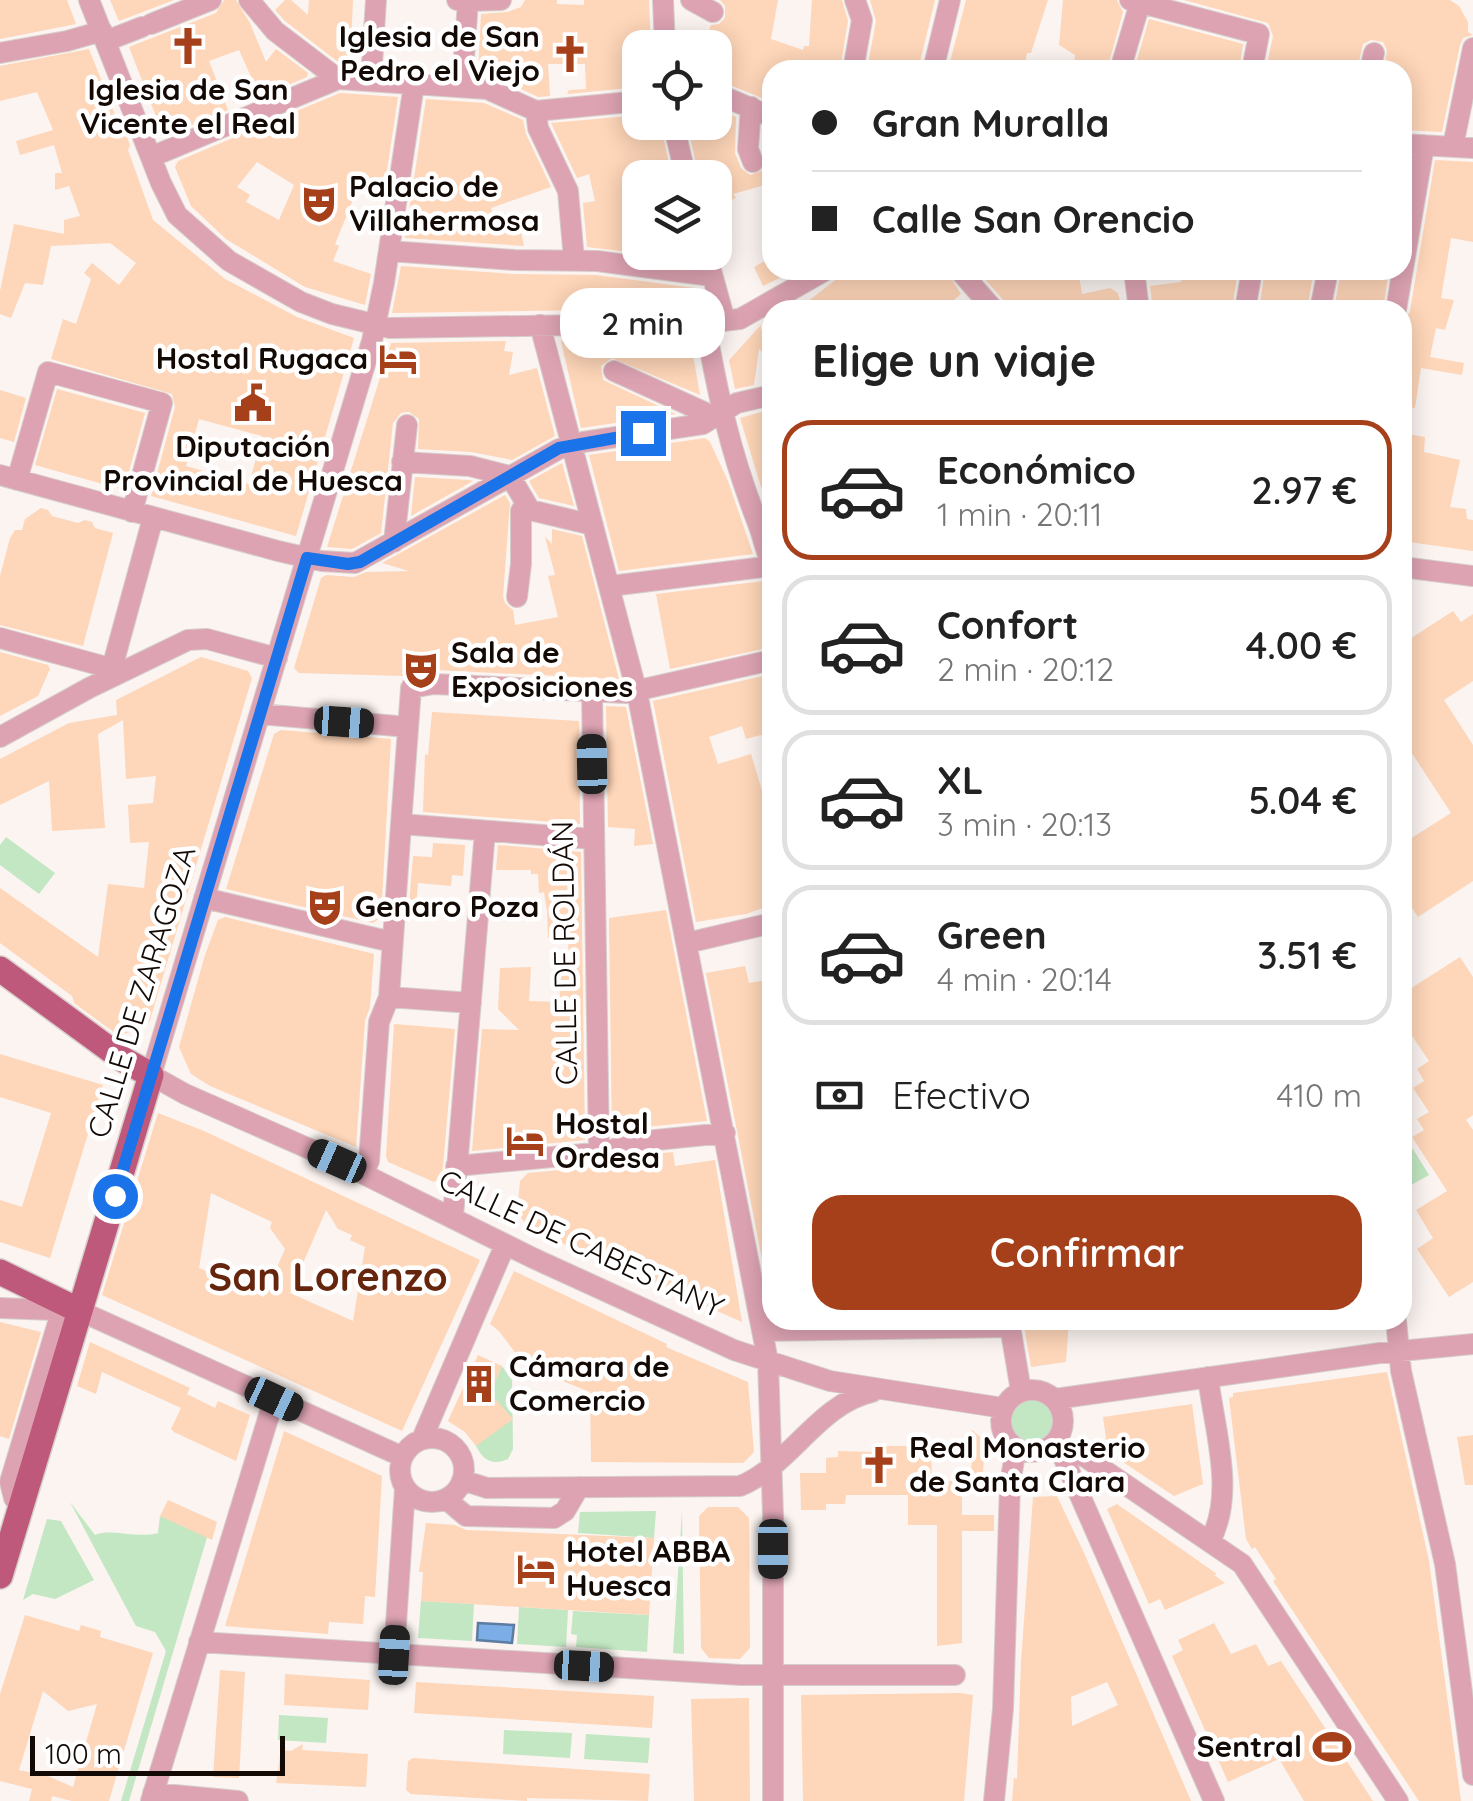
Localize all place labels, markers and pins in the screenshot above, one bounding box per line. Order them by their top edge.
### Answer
place label: Iglesia de San Pedro el Viejo [339,17,540,89]
church icon: Iglesia de San Vicente el Real [167,25,209,67]
church icon: Iglesia de San Pedro el Viejo [549,33,591,75]
place label: Iglesia de San Vicente el Real [80,70,296,142]
place label: Palacio de Villahermosa [349,167,540,239]
theatre icon: Palacio de Villahermosa [298,183,340,225]
hotel icon: Hostal Rugaca [377,338,419,380]
place label: Hostal Rugaca [156,339,368,377]
public building icon: Diputación Provincial de Huesca [232,382,274,424]
place label: Diputación Provincial de Huesca [103,427,403,499]
place label: Sala de Exposiciones [451,633,633,705]
theatre icon: Sala de Exposiciones [400,649,442,691]
theatre icon: Genaro Poza [304,886,346,928]
place label: Genaro Poza [355,887,539,925]
place label: Hostal Ordesa [555,1104,660,1176]
hotel icon: Hostal Ordesa [504,1120,546,1162]
place label: Cámara de Comercio [509,1347,670,1419]
building icon: Cámara de Comercio [458,1363,500,1405]
place label: Real Monasterio de Santa Clara [909,1428,1146,1500]
church icon: Real Monasterio de Santa Clara [858,1444,900,1486]
place label: Hotel ABBA Huesca [566,1532,730,1604]
hotel icon: Hotel ABBA Huesca [515,1548,557,1590]
sports icon: Sentral [1311,1726,1353,1768]
place label: Sentral [1197,1727,1302,1765]

